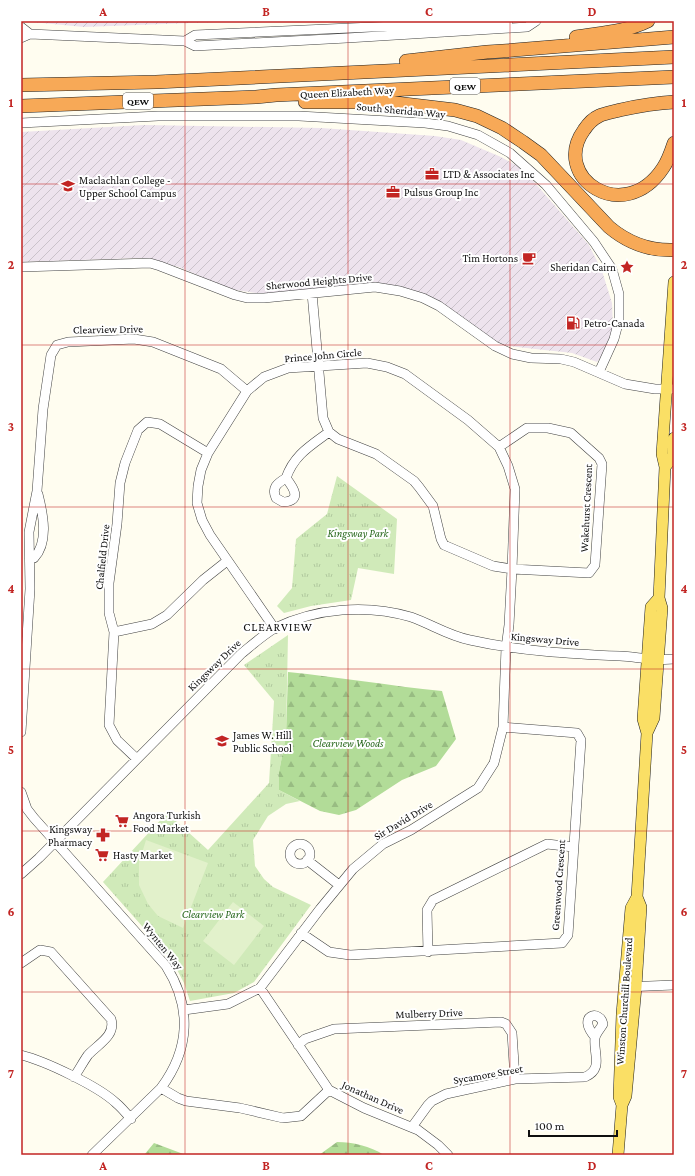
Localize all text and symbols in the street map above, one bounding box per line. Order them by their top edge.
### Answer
text: A [98,4,107,19]
text: B [262,4,270,19]
text: C [425,4,433,19]
text: D [588,4,597,19]
road number: QEW [450,78,480,94]
street label: Queen Elizabeth Way [300,83,395,101]
road number: QEW [123,93,153,109]
text: 1 [9,95,14,110]
text: 1 [682,95,687,110]
street label: South Sheridan Way [356,100,447,121]
office icon: LTD & Associates Inc [424,166,440,182]
place label: LTD & Associates Inc [443,168,535,180]
place label: Maclachlan College - Upper School Campus [79,174,176,200]
school or university icon: Maclachlan College - Upper School Campus [60,178,76,194]
office icon: Pulsus Group Inc [385,184,401,200]
place label: Pulsus Group Inc [404,186,479,199]
cafe icon: Tim Hortons [521,250,537,266]
place label: Tim Hortons [462,252,518,264]
text: 2 [8,257,15,272]
text: 2 [681,257,688,272]
place icon: Sheridan Cairn [619,259,635,275]
place label: Sheridan Cairn [550,261,616,273]
street label: Sherwood Heights Drive [265,270,373,293]
fuel station icon: Petro-Canada [565,315,581,331]
place label: Petro-Canada [584,317,645,329]
street label: Clearview Drive [73,322,143,336]
street label: Prince John Circle [284,346,362,365]
text: 3 [8,419,14,434]
text: 3 [681,419,687,434]
street label: Wakehurst Crescent [578,463,594,553]
street label: Chalfield Drive [93,524,111,590]
park label: Kingsway Park [328,527,390,540]
text: 4 [7,581,15,596]
text: 4 [680,581,688,596]
district label: CLEARVIEW [243,620,313,634]
street label: Kingsway Drive [510,630,580,649]
street label: Kingsway Drive [185,637,244,694]
place label: James W. Hill Public School [232,729,292,754]
school or university icon: James W. Hill Public School [214,733,230,749]
park label: Clearview Woods [313,737,384,749]
text: 5 [8,742,14,757]
text: 5 [681,742,687,757]
street label: Sir David Drive [372,798,435,842]
place label: Angora Turkish Food Market [133,809,201,834]
supermarket icon: Angora Turkish Food Market [114,813,130,829]
place label: Kingsway Pharmacy [48,823,93,849]
pharmacy icon: Kingsway Pharmacy [95,827,111,843]
street label: Greenwood Crescent [549,839,567,931]
supermarket icon: Hasty Market [94,847,110,863]
place label: Hasty Market [113,849,172,862]
text: 6 [7,904,15,919]
text: 6 [680,904,688,919]
park label: Clearview Park [182,908,245,920]
street label: Wynten Way [140,920,186,973]
street label: Winston Churchill Boulevard [614,937,634,1065]
street label: Mulberry Drive [395,1006,463,1021]
street label: Sycamore Street [452,1062,524,1087]
text: 7 [8,1066,14,1081]
text: 7 [681,1066,687,1081]
street label: Jonathan Drive [339,1078,406,1117]
scale bar [529,1112,617,1138]
text: 100 m [535,1119,565,1133]
text: A [98,1158,107,1173]
text: B [262,1158,270,1173]
text: C [425,1158,433,1173]
text: D [588,1158,597,1173]

